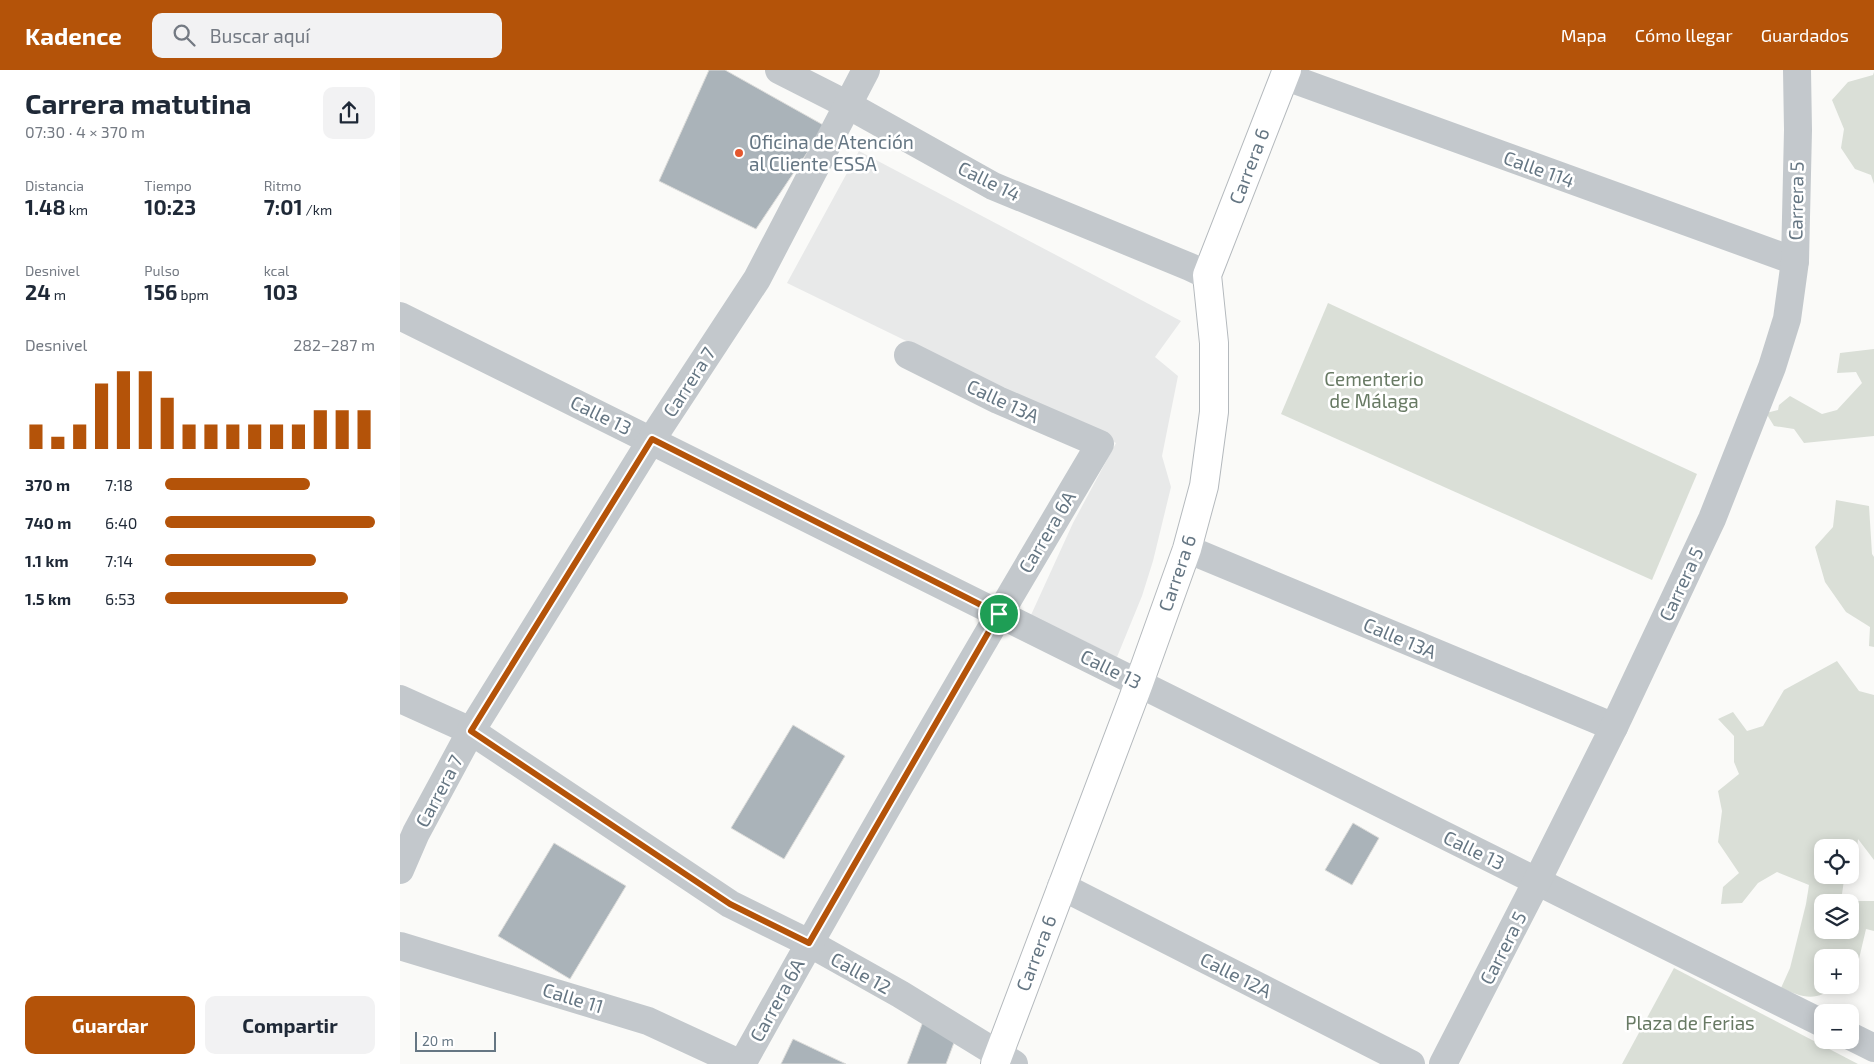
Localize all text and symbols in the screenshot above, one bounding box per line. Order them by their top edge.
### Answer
search box [152,13,502,58]
text: Kadence [25,21,122,50]
icon: search [170,21,198,49]
text: Buscar aquí [210,24,310,47]
text: Mapa [1561,24,1607,46]
text: Cómo llegar [1635,24,1733,46]
text: Guardados [1761,24,1849,46]
text: Carrera matutina [25,86,251,120]
button: share [323,87,375,139]
text: 07:30 · 4 × 370 m [25,122,145,141]
street label: Carrera 6 [1224,125,1274,207]
place label: Oficina de Atención al Cliente ESSA [749,130,914,175]
street label: Calle 114 [1501,145,1578,192]
marker: Oficina de Atención al Cliente ESSA [733,147,745,159]
street label: Calle 14 [954,156,1024,205]
street label: Carrera 5 [1783,161,1808,241]
text: Distancia [25,177,84,194]
text: Tiempo [144,177,192,194]
text: Ritmo [264,177,301,194]
text: 1.48 [25,194,66,219]
text: 10:23 [144,194,196,219]
text: 7:01 [264,194,302,219]
text: km [66,201,88,218]
text: /km [302,201,332,218]
text: Desnivel [25,262,80,279]
text: Pulso [144,262,180,279]
text: kcal [264,262,289,279]
text: 24 [25,279,51,304]
text: 156 [144,279,177,304]
text: 103 [264,279,298,304]
text: m [51,286,66,303]
text: bpm [177,286,209,303]
text: Desnivel [25,335,87,354]
text: 282–287 m [293,335,375,354]
street label: Carrera 7 [658,342,720,421]
park label: Cementerio de Málaga [1324,367,1424,412]
street label: Calle 13A [963,374,1043,427]
street label: Calle 13 [567,390,636,439]
text: 370 m [25,475,70,494]
text: 7:18 [105,475,133,494]
street label: Carrera 6A [1013,486,1080,577]
text: 740 m [25,513,71,532]
text: 6:40 [105,513,137,532]
street label: Carrera 6 [1153,531,1200,614]
street label: Carrera 5 [1653,543,1708,624]
text: 1.1 km [25,551,69,570]
text: 7:14 [105,551,133,570]
text: 1.5 km [25,589,71,608]
text: 6:53 [105,589,135,608]
pin [978,593,1020,635]
icon: arrive [985,600,1013,628]
street label: Calle 13A [1360,612,1440,663]
street label: Calle 13 [1077,644,1146,693]
street label: Carrera 7 [410,750,467,831]
street label: Calle 13 [1440,825,1509,874]
map controls [1814,839,1859,1049]
button: locate [1814,839,1859,884]
button: layers [1814,894,1859,939]
street label: Carrera 5 [1474,907,1531,988]
street label: Carrera 6 [1011,912,1061,994]
street label: Calle 12 [827,947,895,998]
street label: Calle 12A [1197,947,1276,1002]
button: + [1814,949,1859,994]
street label: Carrera 6A [744,954,809,1045]
street label: Calle 11 [540,977,606,1018]
button: Guardar [25,996,195,1054]
button: Compartir [205,996,375,1054]
button: − [1814,1004,1859,1049]
park label: Plaza de Ferias [1625,1011,1755,1034]
scale bar [415,1029,496,1052]
text: 20 m [422,1032,454,1049]

